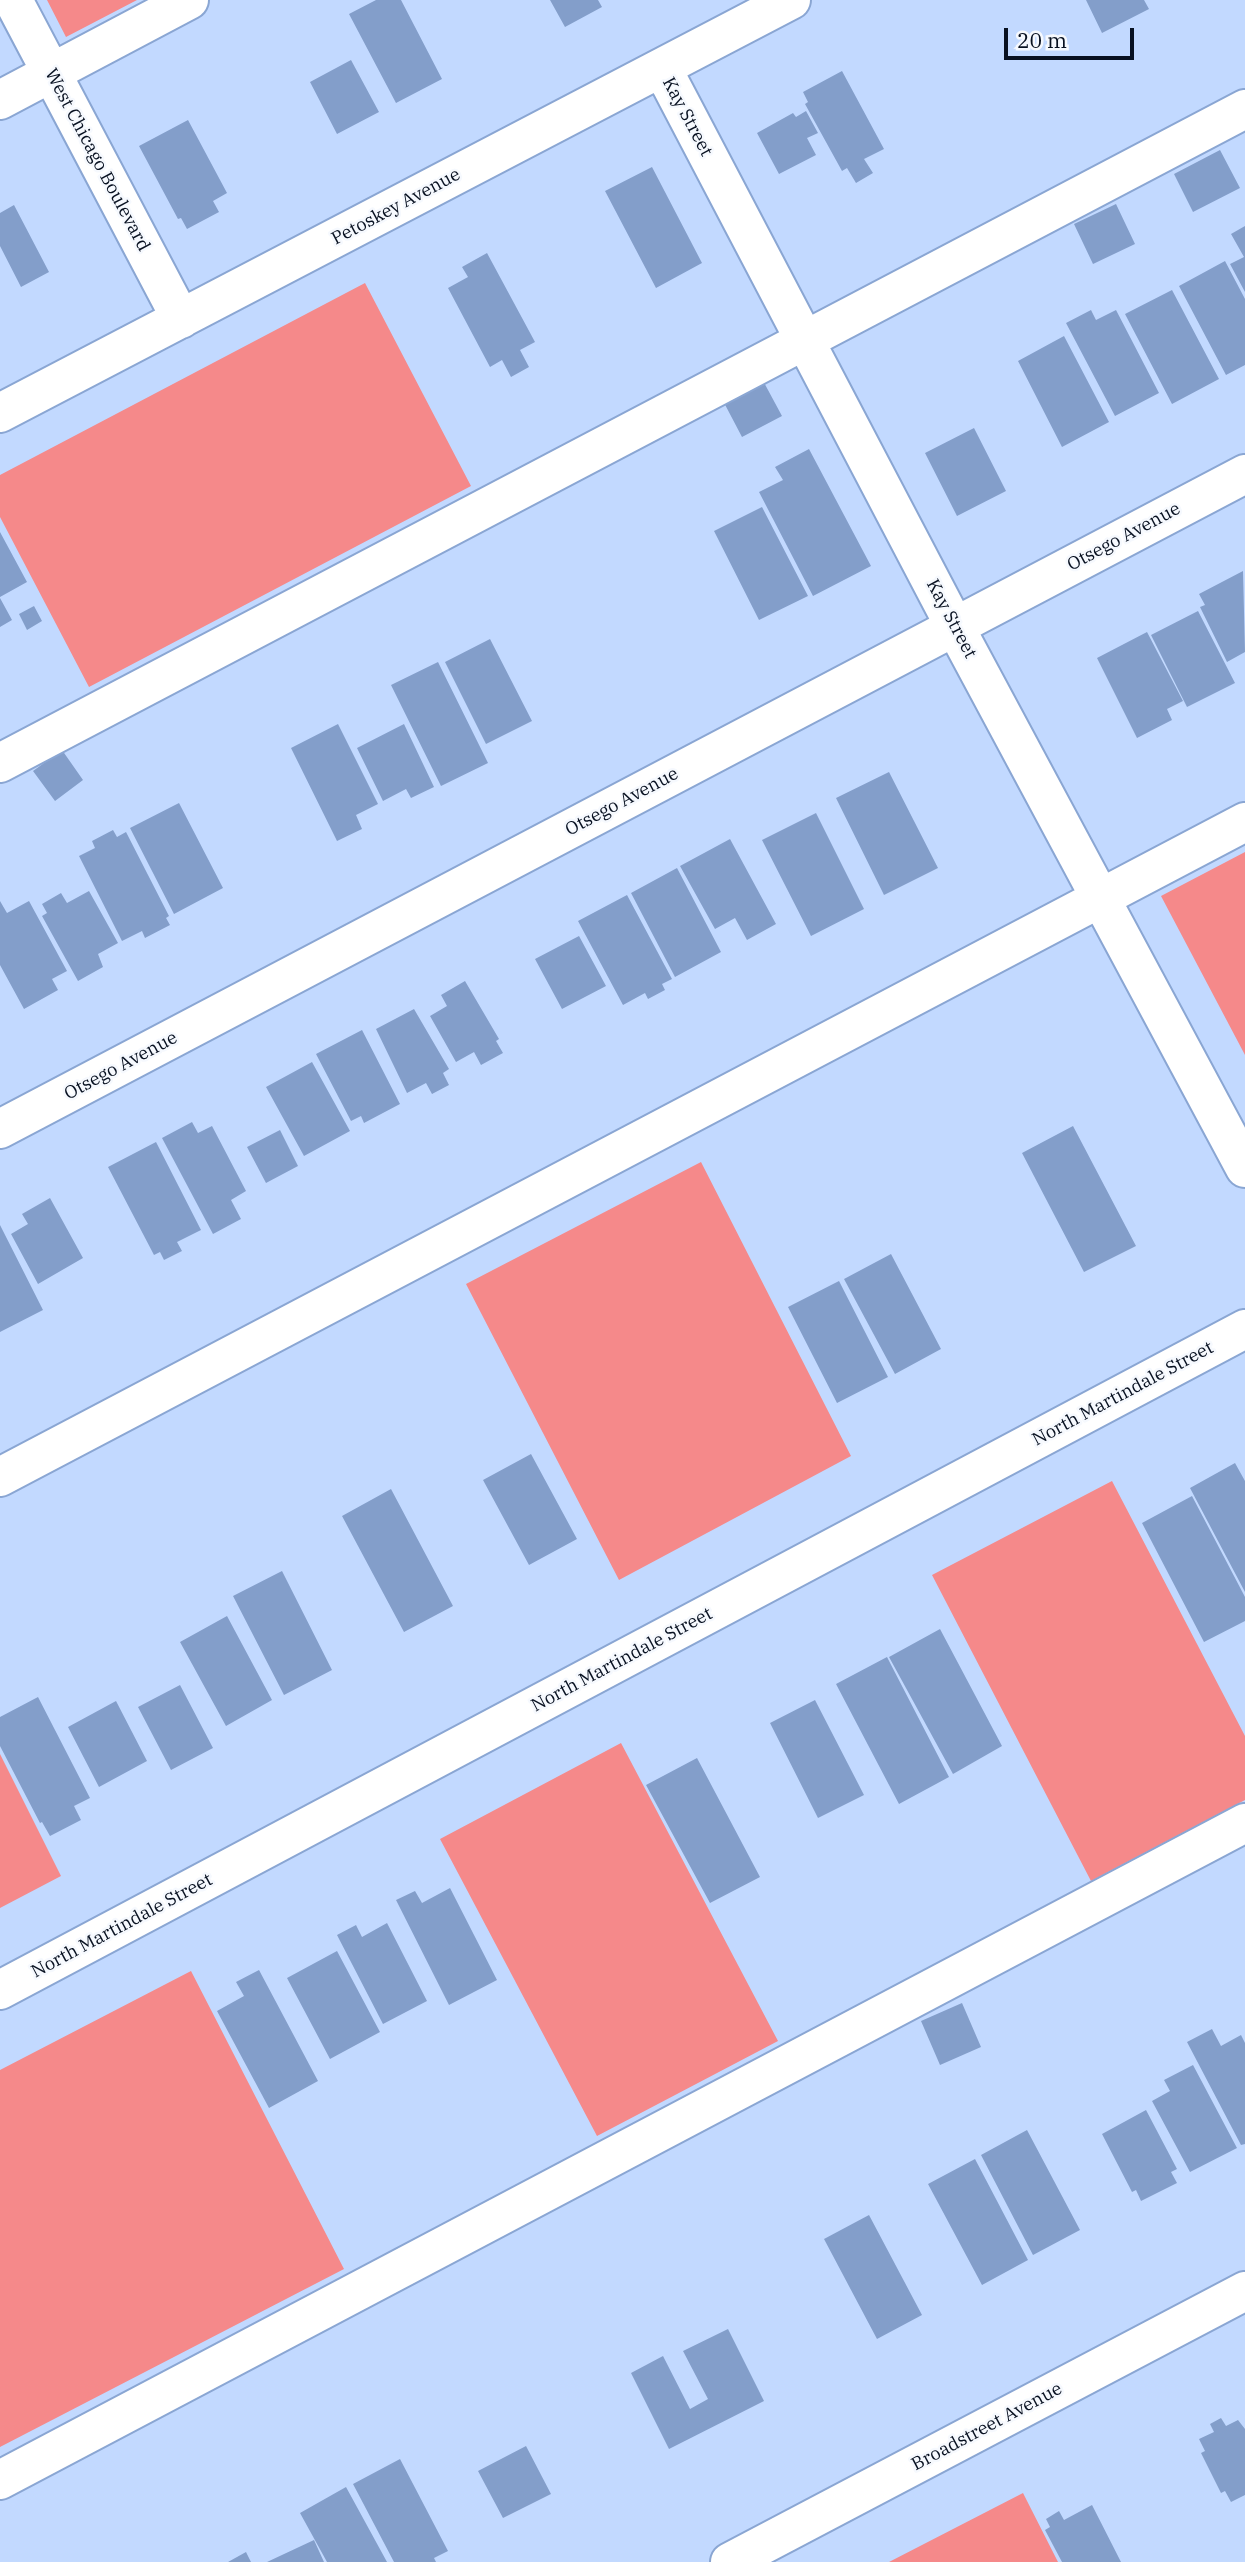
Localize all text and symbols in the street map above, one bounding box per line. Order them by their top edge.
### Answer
scale bar [1007,14,1136,58]
text: 20 m [1017,26,1067,54]
street label: West Chicago Boulevard [40,65,154,255]
street label: Kay Street [657,74,717,160]
street label: Petoskey Avenue [328,164,464,250]
street label: Otsego Avenue [1064,498,1184,576]
street label: Kay Street [921,576,981,662]
street label: Otsego Avenue [562,763,682,841]
street label: Otsego Avenue [61,1027,181,1105]
street label: North Martindale Street [1029,1337,1217,1451]
street label: North Martindale Street [528,1603,716,1717]
street label: North Martindale Street [28,1869,216,1983]
street label: Broadstreet Avenue [908,2378,1066,2476]

